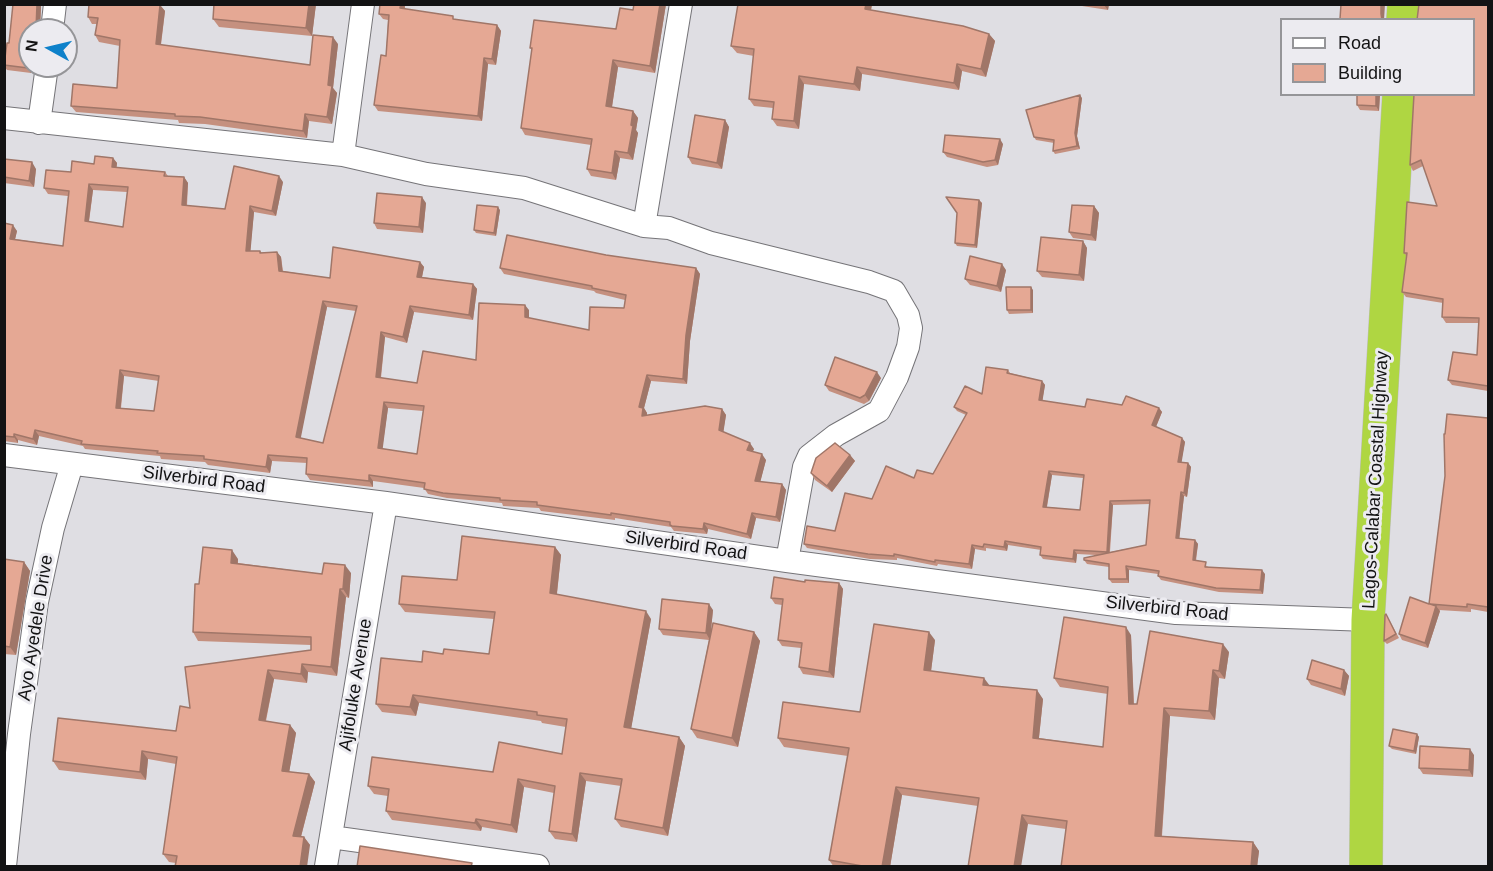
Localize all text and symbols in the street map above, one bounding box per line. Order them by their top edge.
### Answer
north arrow [18,18,78,78]
legend [1280,18,1475,96]
text: Road [1338,33,1381,53]
text: N [22,39,41,53]
text: Building [1338,63,1402,83]
street label: Lagos-Calabar Coastal Highway [1358,351,1394,609]
street label: Silverbird Road [142,462,266,498]
street label: Silverbird Road [624,527,748,565]
street label: Ayo Ayedele Drive [14,554,58,702]
street label: Silverbird Road [1105,592,1229,626]
street label: Ajifoluke Avenue [335,617,377,753]

